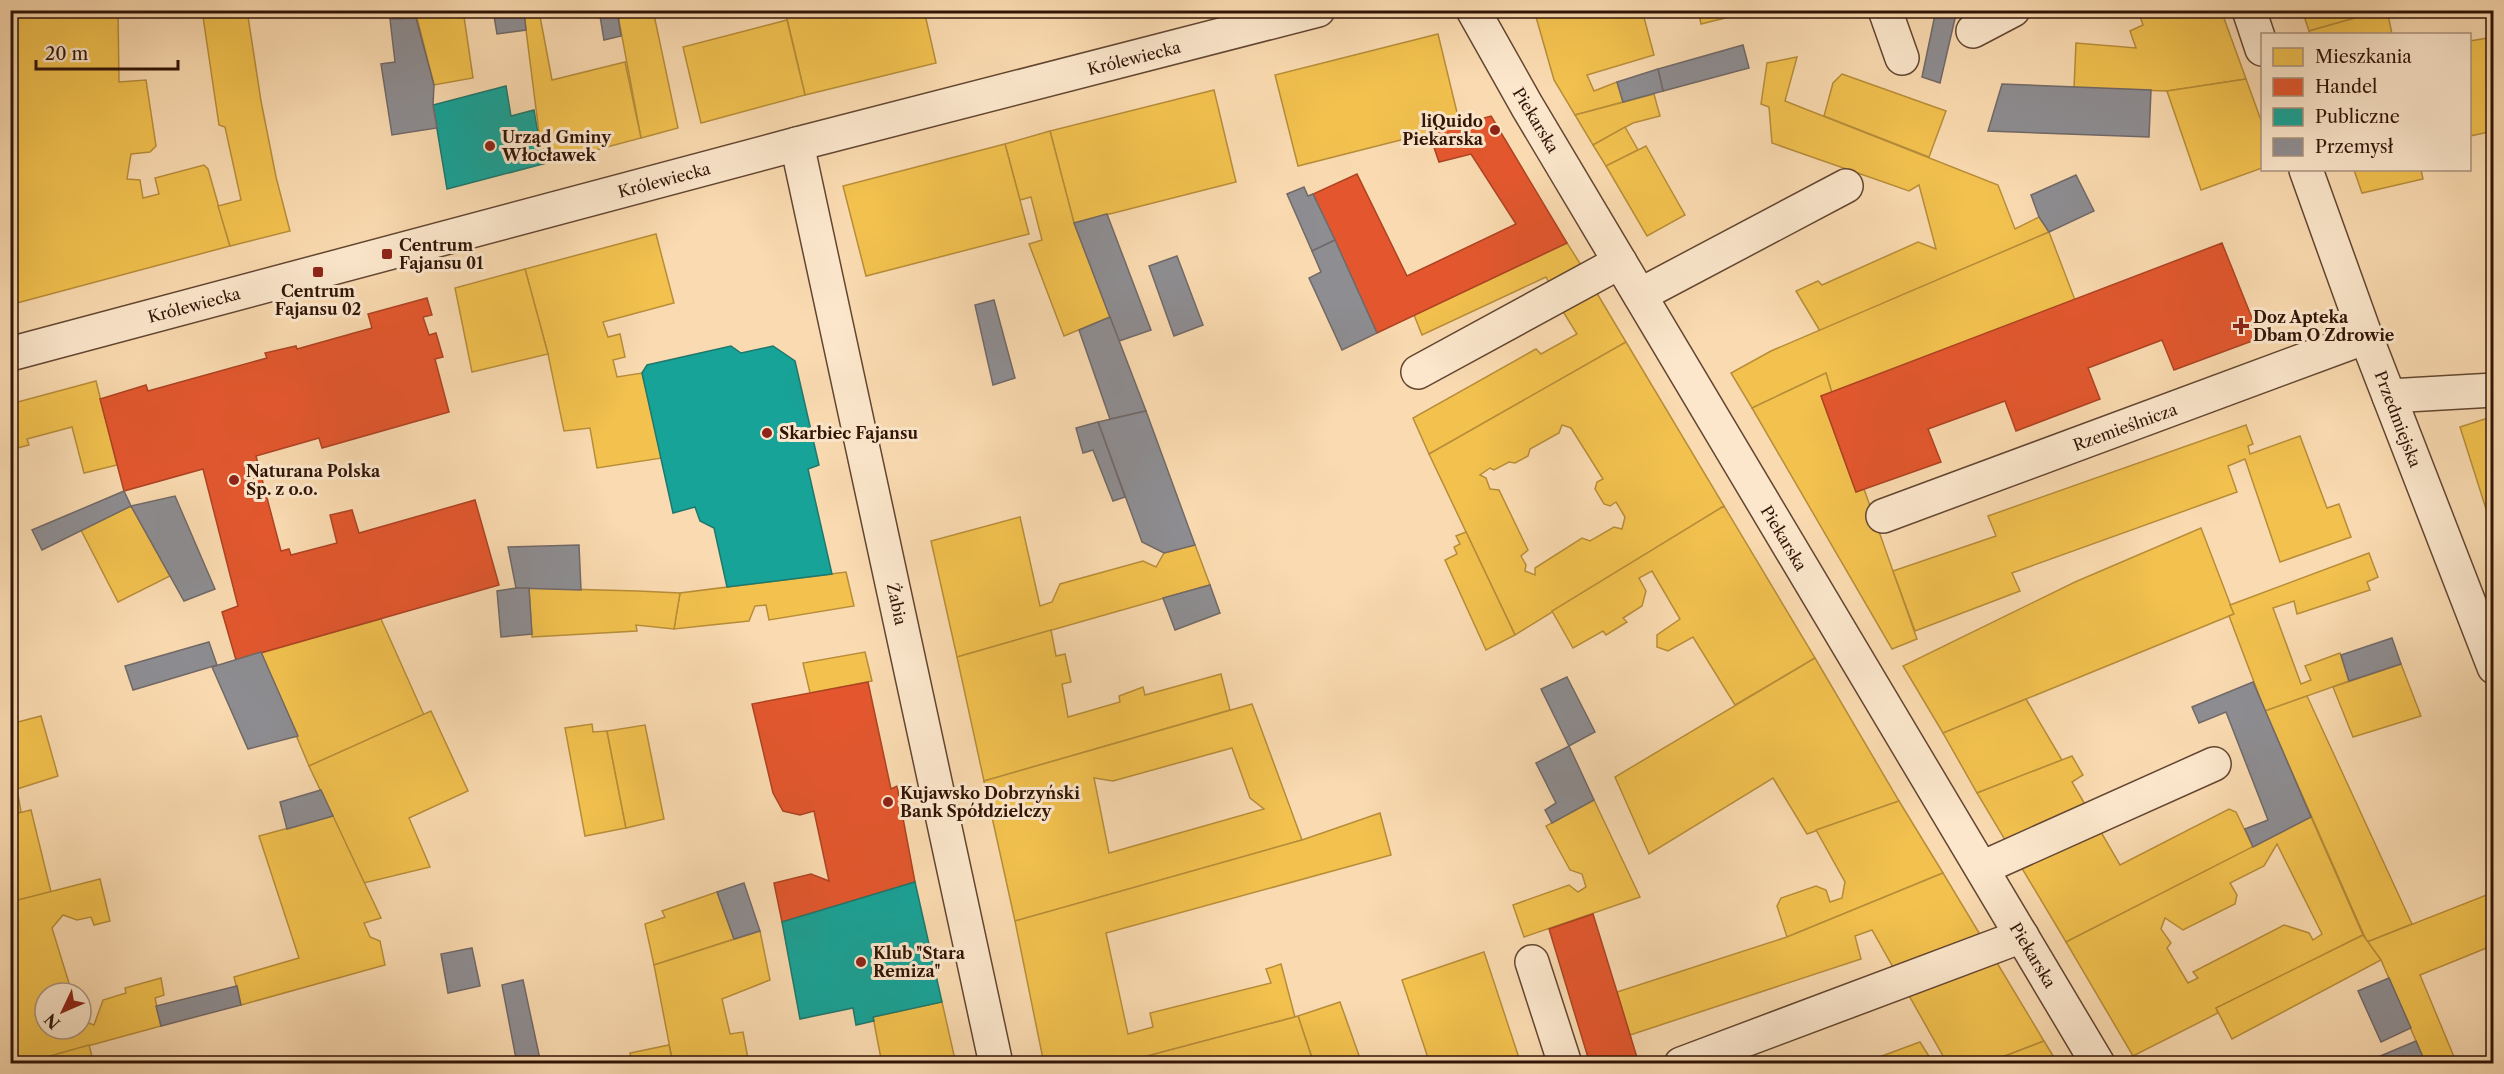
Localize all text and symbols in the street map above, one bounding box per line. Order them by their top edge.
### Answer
scale bar [36,33,178,71]
legend [2261,33,2471,171]
street label: Królewiecka [1085,37,1183,79]
text: 20 m [45,43,89,65]
text: Mieszkania [2315,46,2412,68]
text: Handel [2315,76,2377,98]
street label: Piekarska [1509,84,1564,157]
text: Publiczne [2315,106,2400,128]
place label: liQuido Piekarska [1402,111,1484,149]
marker: liQuido Piekarska [1488,123,1502,137]
place label: Urząd Gminy Włocławek [501,127,612,165]
text: Przemysł [2315,136,2394,158]
marker: Urząd Gminy Włocławek [483,139,497,153]
street label: Królewiecka [615,158,713,202]
place label: Centrum Fajansu 01 [399,235,484,273]
marker: Centrum Fajansu 01 [380,247,394,261]
marker: Centrum Fajansu 02 [311,265,325,279]
place label: Centrum Fajansu 02 [275,281,361,319]
street label: Królewiecka [145,283,243,327]
place label: Doz Apteka Dbam O Zdrowie [2253,307,2395,345]
marker: Doz Apteka Dbam O Zdrowie [2234,319,2248,333]
street label: Przedmiejska [2370,368,2426,471]
street label: Rzemieślnicza [2070,399,2180,455]
place label: Skarbiec Fajansu [779,423,919,443]
marker: Skarbiec Fajansu [760,426,774,440]
place label: Naturana Polska Sp. z o.o. [246,461,381,499]
marker: Naturana Polska Sp. z o.o. [227,473,241,487]
street label: Piekarska [1757,502,1812,575]
street label: Żabia [883,581,911,627]
place label: Kujawsko Dobrzyński Bank Spółdzielczy [900,783,1080,821]
marker: Kujawsko Dobrzyński Bank Spółdzielczy [881,795,895,809]
street label: Piekarska [2006,919,2061,992]
place label: Klub "Stara Remiza" [873,943,966,981]
marker: Klub "Stara Remiza" [854,955,868,969]
north arrow [33,981,93,1041]
text: N [40,1009,64,1033]

